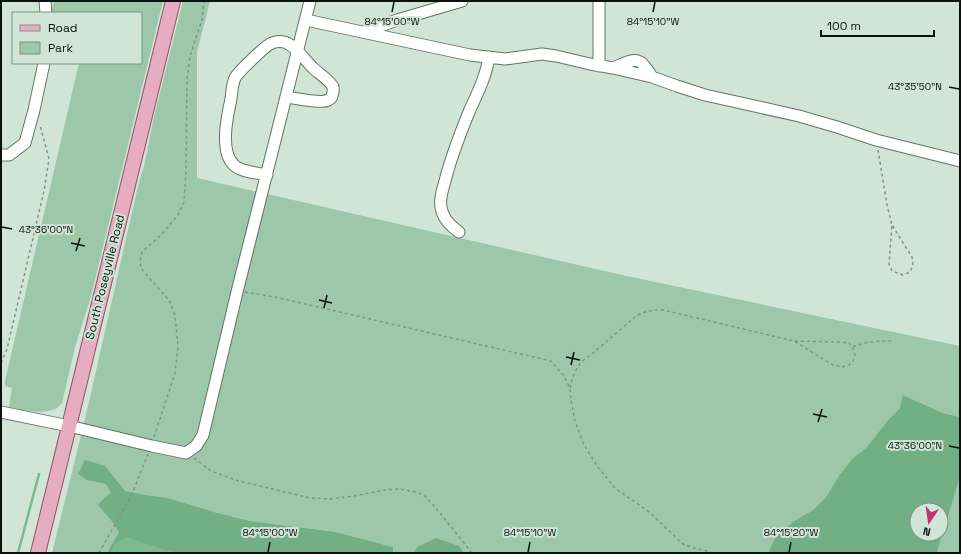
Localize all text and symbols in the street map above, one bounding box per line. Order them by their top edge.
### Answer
legend [12,12,142,64]
scale bar [821,12,934,38]
text: 84°15'00"W [365,15,420,28]
text: 84°15'10"W [627,15,680,28]
text: 100 m [827,18,861,34]
text: Road [48,20,77,36]
text: Park [48,40,73,56]
text: 43°35'50"N [888,80,942,93]
street label: South Poseyville Road [82,213,128,341]
text: 43°36'00"N [19,223,73,236]
text: 43°36'00"N [888,439,942,452]
north arrow [909,502,949,542]
text: N [922,524,932,539]
text: 84°15'00"W [243,526,298,539]
text: 84°15'10"W [504,526,557,539]
text: 84°15'20"W [764,526,818,539]

